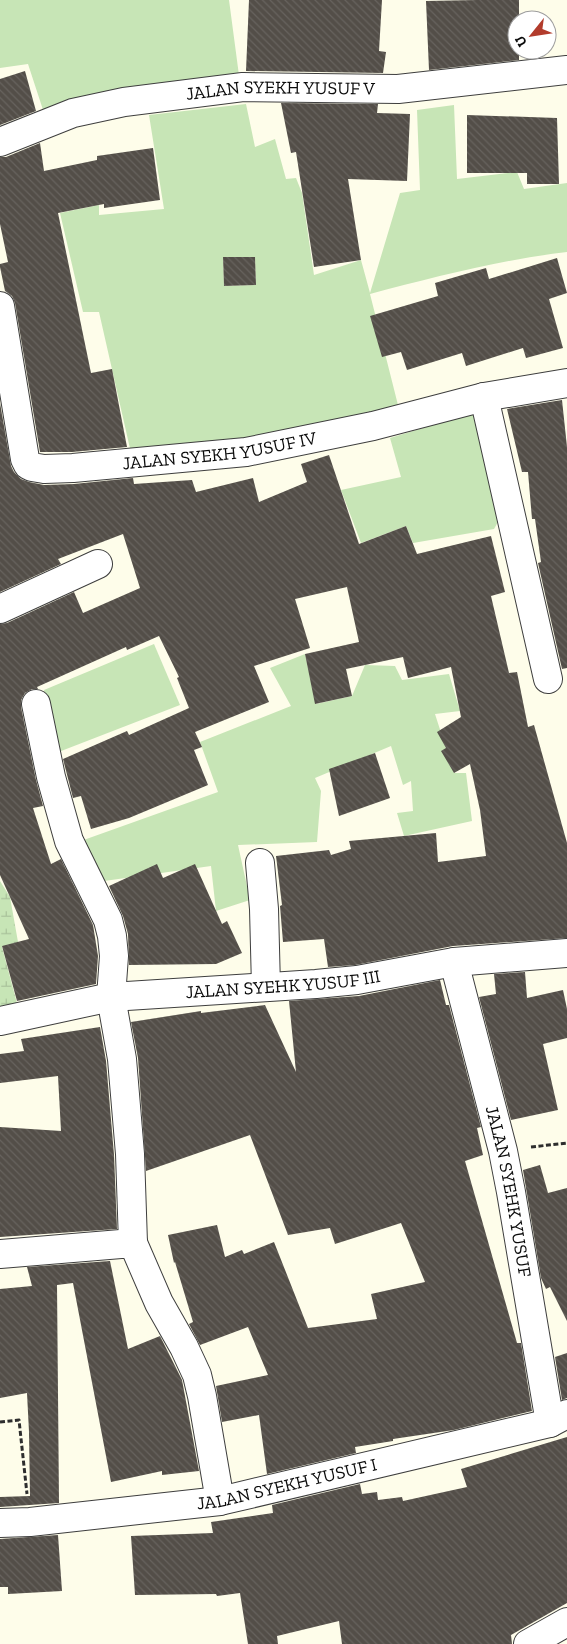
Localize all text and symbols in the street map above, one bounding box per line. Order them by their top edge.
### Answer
north arrow [507,10,557,60]
text: U [511,33,531,50]
street label: JALAN SYEKH YUSUF V [185,76,376,105]
street label: JALAN SYEKH YUSUF IV [121,427,319,474]
street label: JALAN SYEHK YUSUF III [185,965,382,1003]
street label: JALAN SYEHK YUSUF [481,1103,536,1279]
street label: JALAN SYEKH YUSUF I [196,1453,379,1514]

